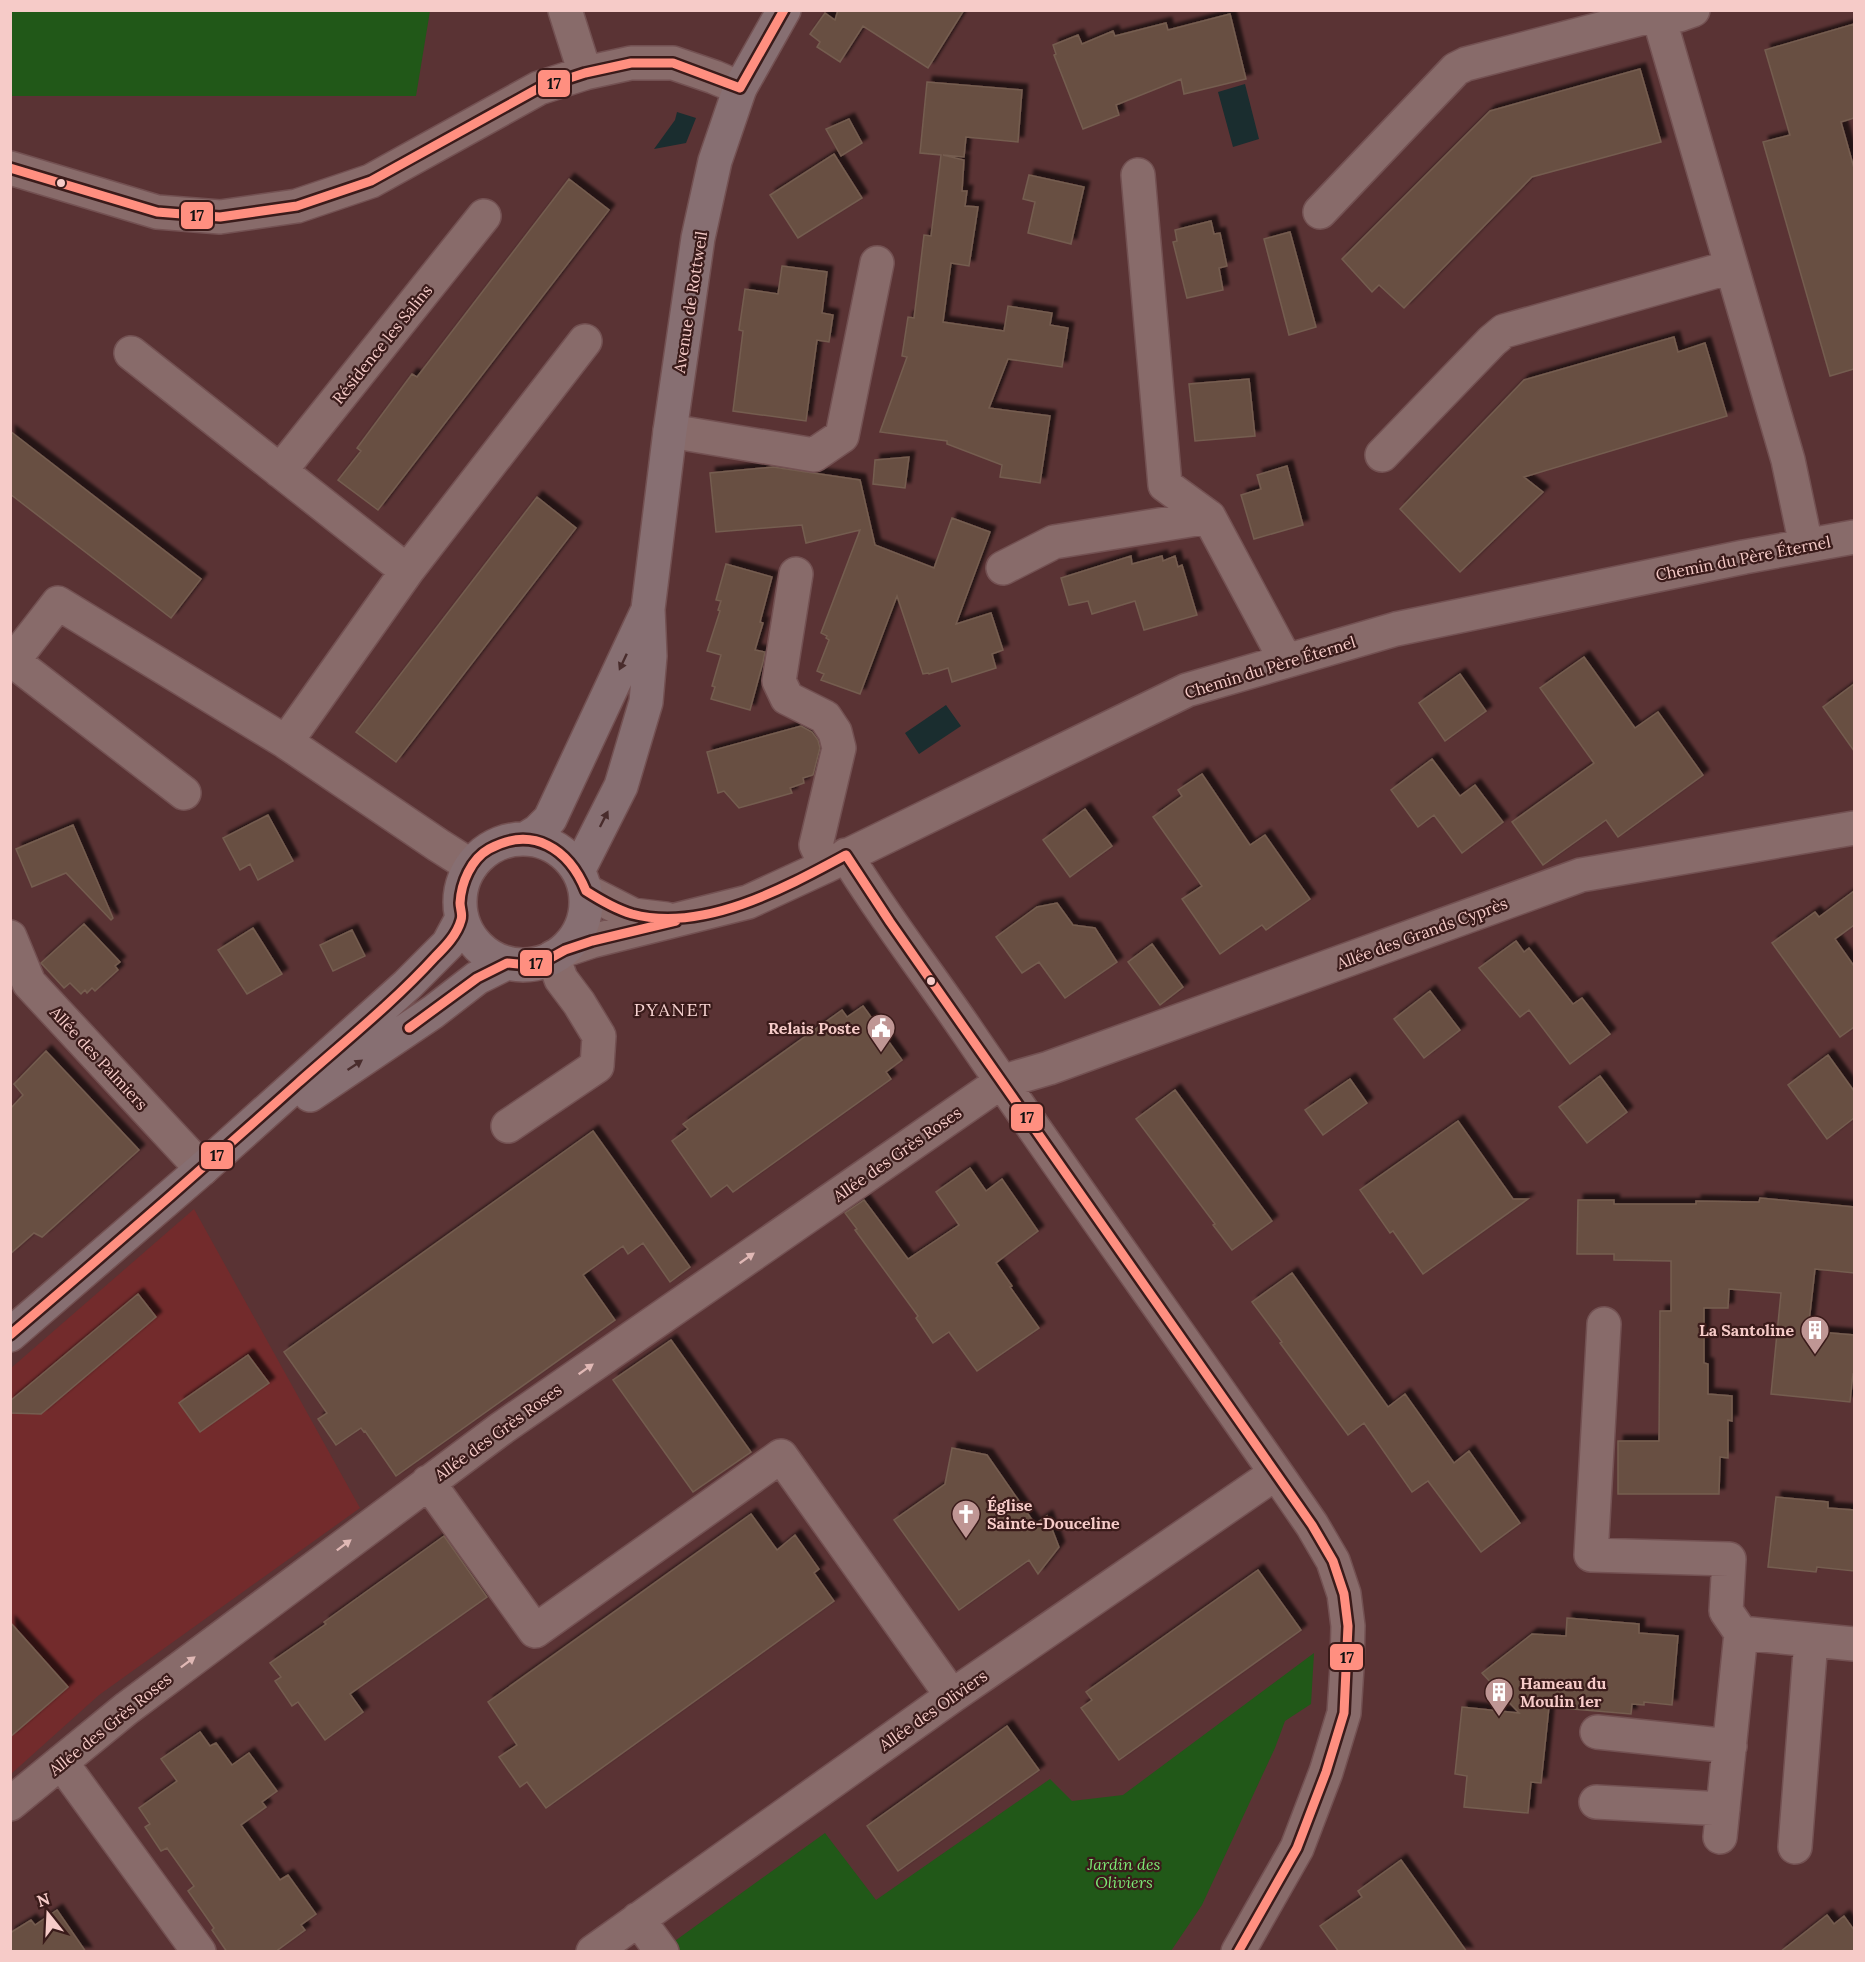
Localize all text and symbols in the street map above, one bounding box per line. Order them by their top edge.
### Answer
line badge: 17 [537,69,571,98]
text: 17 [547,73,561,93]
unlabelled marker [55,177,67,189]
line badge: 17 [180,201,214,230]
text: 17 [190,205,204,225]
street label: Avenue de Rottweil [669,230,711,375]
street label: Résidence les Salins [328,280,436,408]
street label: Chemin du Père Éternel [1654,531,1832,585]
street label: Chemin du Père Éternel [1182,631,1358,703]
one-way arrow [618,654,627,671]
one-way arrow [599,810,609,827]
street label: Allée des Grands Cyprès [1333,893,1510,974]
line badge: 17 [519,949,553,977]
text: 17 [529,953,543,973]
unlabelled marker [925,975,937,987]
district label: PYANET [634,998,712,1021]
street label: Allée des Palmiers [45,1001,152,1114]
public building icon: Relais Poste [865,1012,897,1054]
place label: Relais Poste [768,1018,860,1038]
one-way arrow [346,1059,362,1071]
street label: Allée des Grès Roses [828,1102,965,1206]
line badge: 17 [1010,1103,1044,1132]
text: 17 [1020,1107,1034,1127]
line badge: 17 [200,1141,234,1170]
text: 17 [210,1145,224,1165]
one-way arrow [738,1252,754,1264]
building icon: La Santoline [1799,1314,1831,1356]
place label: La Santoline [1699,1320,1794,1340]
one-way arrow [578,1363,594,1375]
street label: Allée des Grès Roses [430,1379,565,1485]
place label: Église Sainte-Douceline [987,1495,1120,1533]
church icon: Église Sainte-Douceline [950,1498,982,1540]
one-way arrow [336,1540,351,1552]
line badge: 17 [1329,1643,1364,1671]
text: 17 [1340,1647,1354,1667]
one-way arrow [180,1657,195,1669]
street label: Allée des Oliviers [874,1665,991,1755]
street label: Allée des Grès Roses [44,1668,175,1780]
place label: Hameau du Moulin 1er [1520,1673,1606,1711]
building icon: Hameau du Moulin 1er [1483,1676,1515,1718]
park label: Jardin des Oliviers [1087,1854,1161,1892]
north arrow [18,1884,78,1944]
text: N [34,1888,52,1911]

